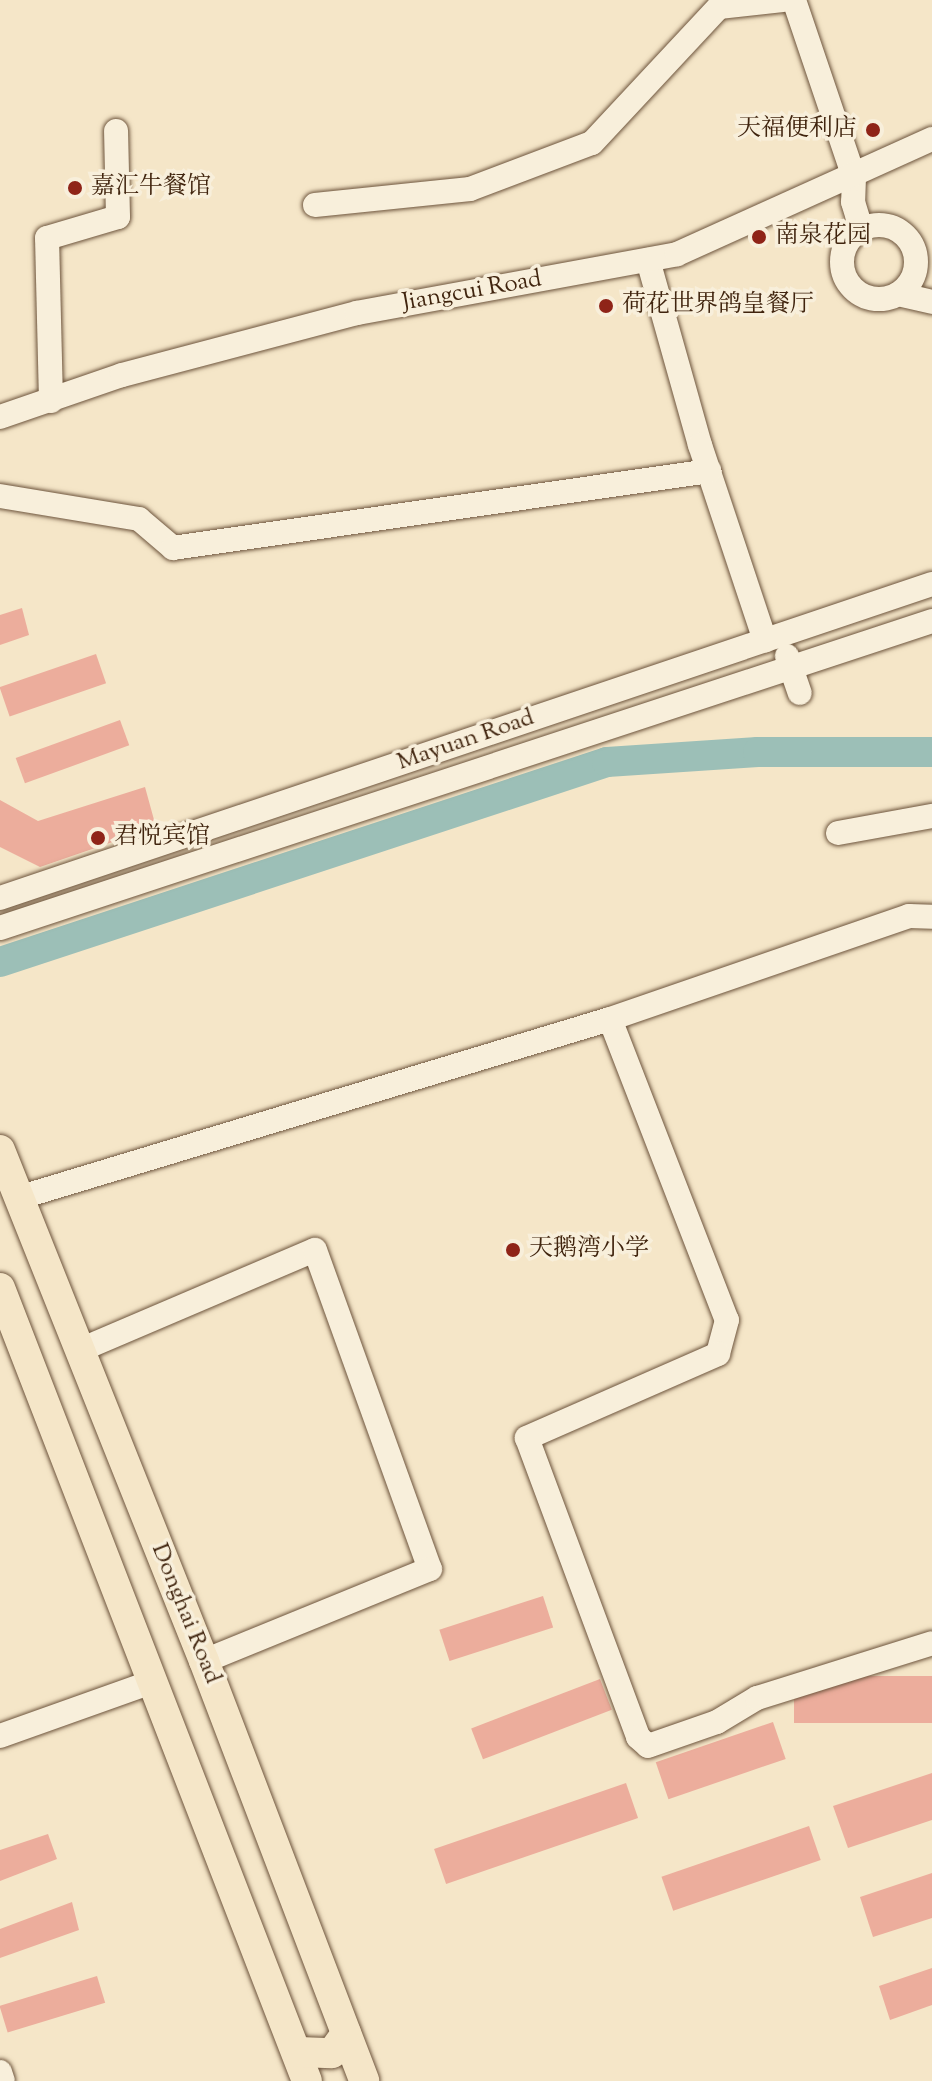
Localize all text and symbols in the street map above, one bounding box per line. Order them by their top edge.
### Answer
place label: 天福便利店 [737,116,857,144]
marker: 天福便利店 [864,121,882,139]
place label: 嘉汇牛餐馆 [91,174,211,202]
marker: 嘉汇牛餐馆 [66,179,84,197]
place label: 南泉花园 [775,223,871,251]
marker: 南泉花园 [750,228,768,246]
street label: Jiangcui Road [400,266,544,318]
place label: 荷花世界鸽皇餐厅 [622,292,814,320]
marker: 荷花世界鸽皇餐厅 [597,297,615,315]
street label: Mayuan Road [394,704,538,778]
place label: 君悦宾馆 [114,824,210,852]
marker: 君悦宾馆 [89,829,107,847]
place label: 天鹅湾小学 [529,1236,649,1264]
marker: 天鹅湾小学 [504,1241,522,1259]
street label: Donghai Road [144,1540,226,1688]

